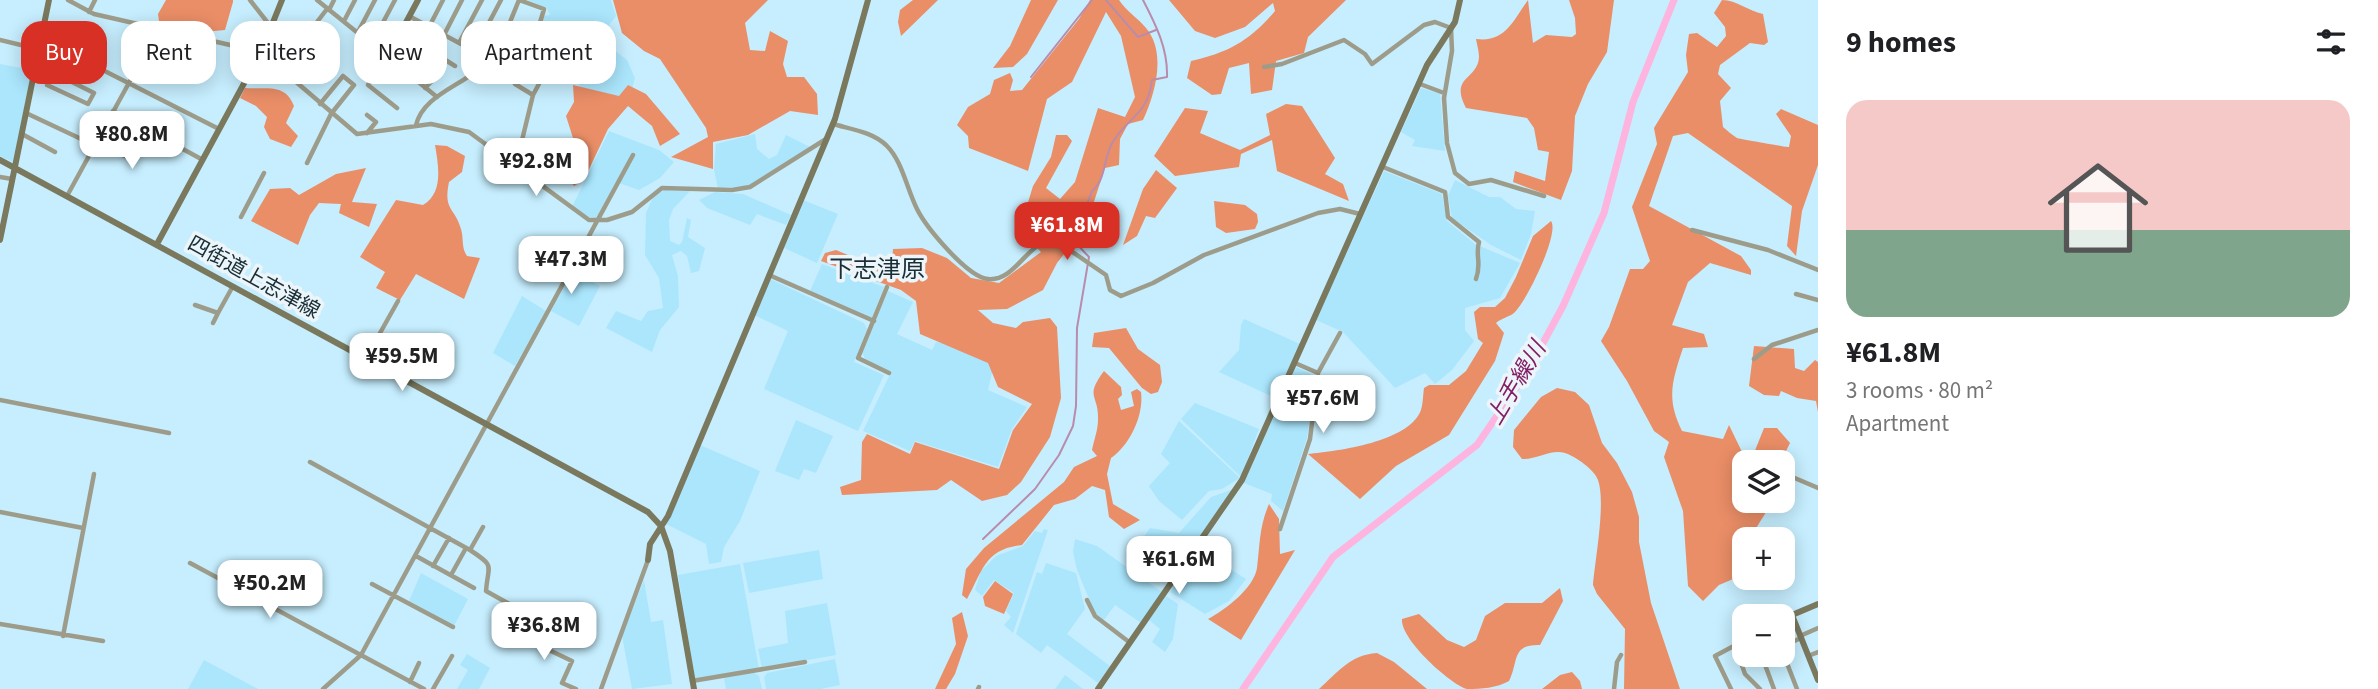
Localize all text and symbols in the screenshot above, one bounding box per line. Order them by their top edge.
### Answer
chip: Buy [21,21,107,84]
chip: Rent [121,21,216,84]
chip: Filters [230,21,340,84]
chip: New [354,21,447,84]
chip: Apartment [461,21,616,84]
text: 9 homes [1846,21,1956,64]
icon: filters [2312,23,2350,61]
pin: ¥80.8M [75,111,189,171]
text: ¥80.8M [95,117,169,150]
pin: ¥92.8M [479,138,593,198]
text: ¥92.8M [499,144,573,177]
icon: home [2035,145,2161,271]
pin: ¥61.8M [1010,202,1124,262]
text: ¥61.8M [1030,208,1104,241]
street label: 四街道上志津線 [182,228,326,326]
pin: ¥47.3M [514,236,628,296]
text: ¥47.3M [534,242,608,275]
district label: 下志津原 [829,252,925,287]
text: ¥61.8M [1846,331,1941,374]
water label: 上手繰川 [1478,333,1555,431]
pin: ¥59.5M [345,334,459,393]
text: ¥59.5M [365,339,439,372]
text: 3 rooms · 80 m² [1846,374,1993,407]
pin: ¥57.6M [1266,376,1380,435]
text: ¥57.6M [1286,381,1360,414]
text: Apartment [1846,407,1949,440]
map controls [1732,450,1795,667]
button: layers [1732,450,1795,513]
button: + [1732,527,1795,590]
pin: ¥61.6M [1122,536,1236,596]
text: ¥61.6M [1142,542,1216,575]
pin: ¥50.2M [213,560,327,620]
text: ¥50.2M [233,566,307,599]
pin: ¥36.8M [487,602,601,662]
button: − [1732,604,1795,667]
text: ¥36.8M [507,608,581,641]

